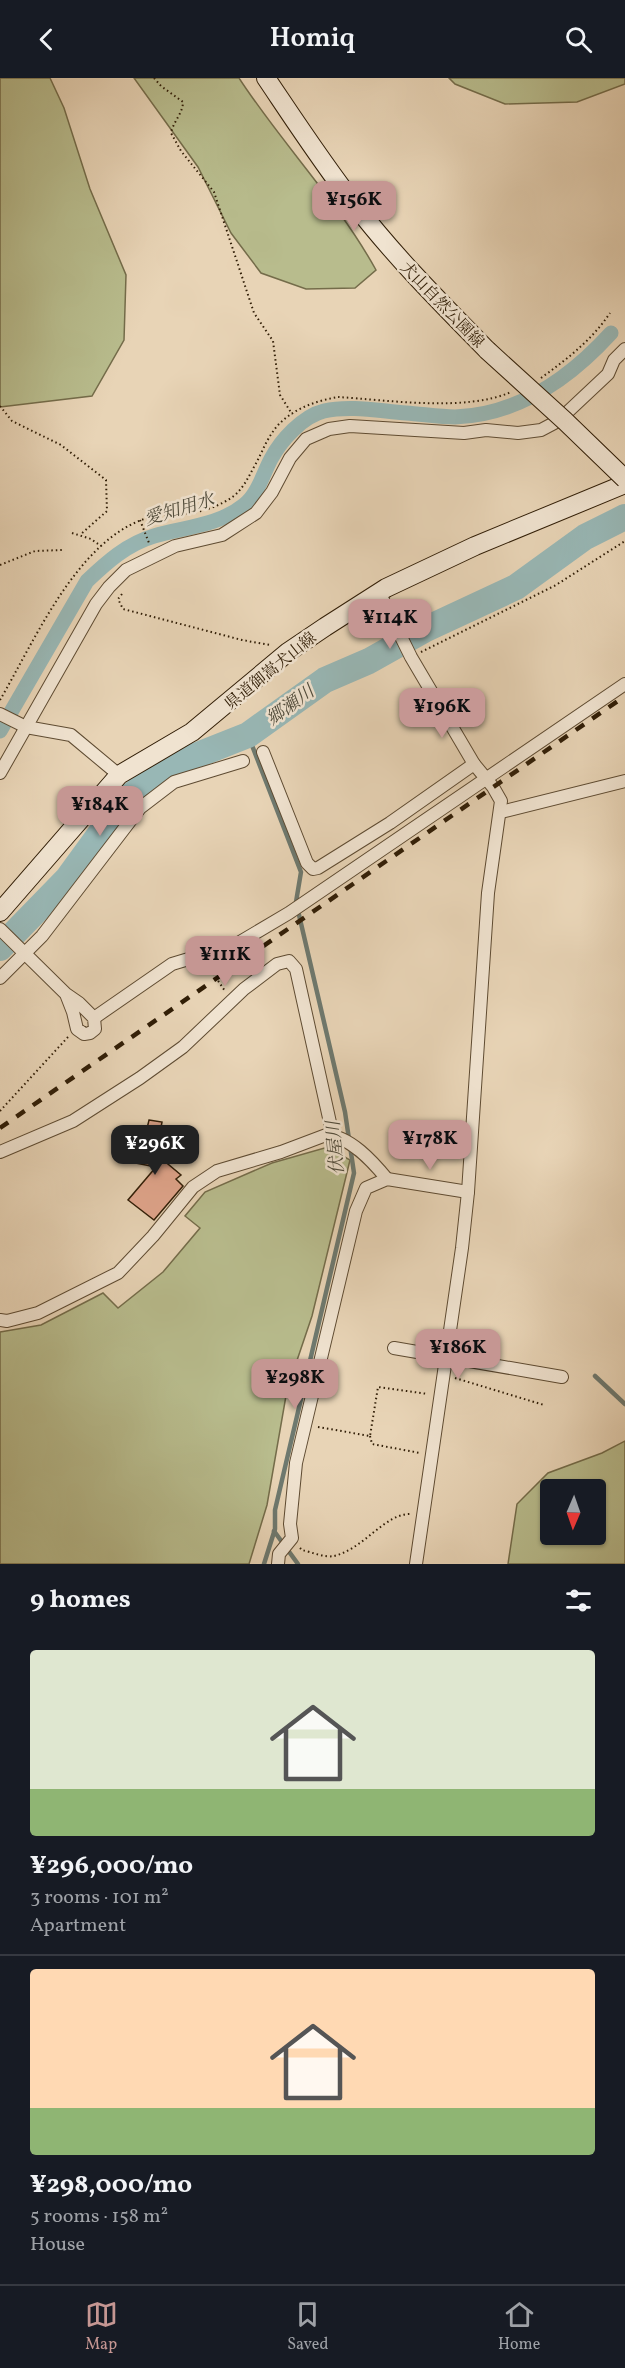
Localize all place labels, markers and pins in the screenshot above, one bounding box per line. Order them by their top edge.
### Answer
pin: ¥156K [312,181,396,232]
pin: ¥114K [348,599,432,650]
pin: ¥196K [400,688,484,739]
pin: ¥184K [58,786,142,837]
pin: ¥111K [183,936,267,987]
pin: ¥178K [388,1120,472,1171]
pin: ¥296K [113,1125,197,1176]
pin: ¥186K [416,1329,500,1380]
pin: ¥298K [253,1359,337,1410]

